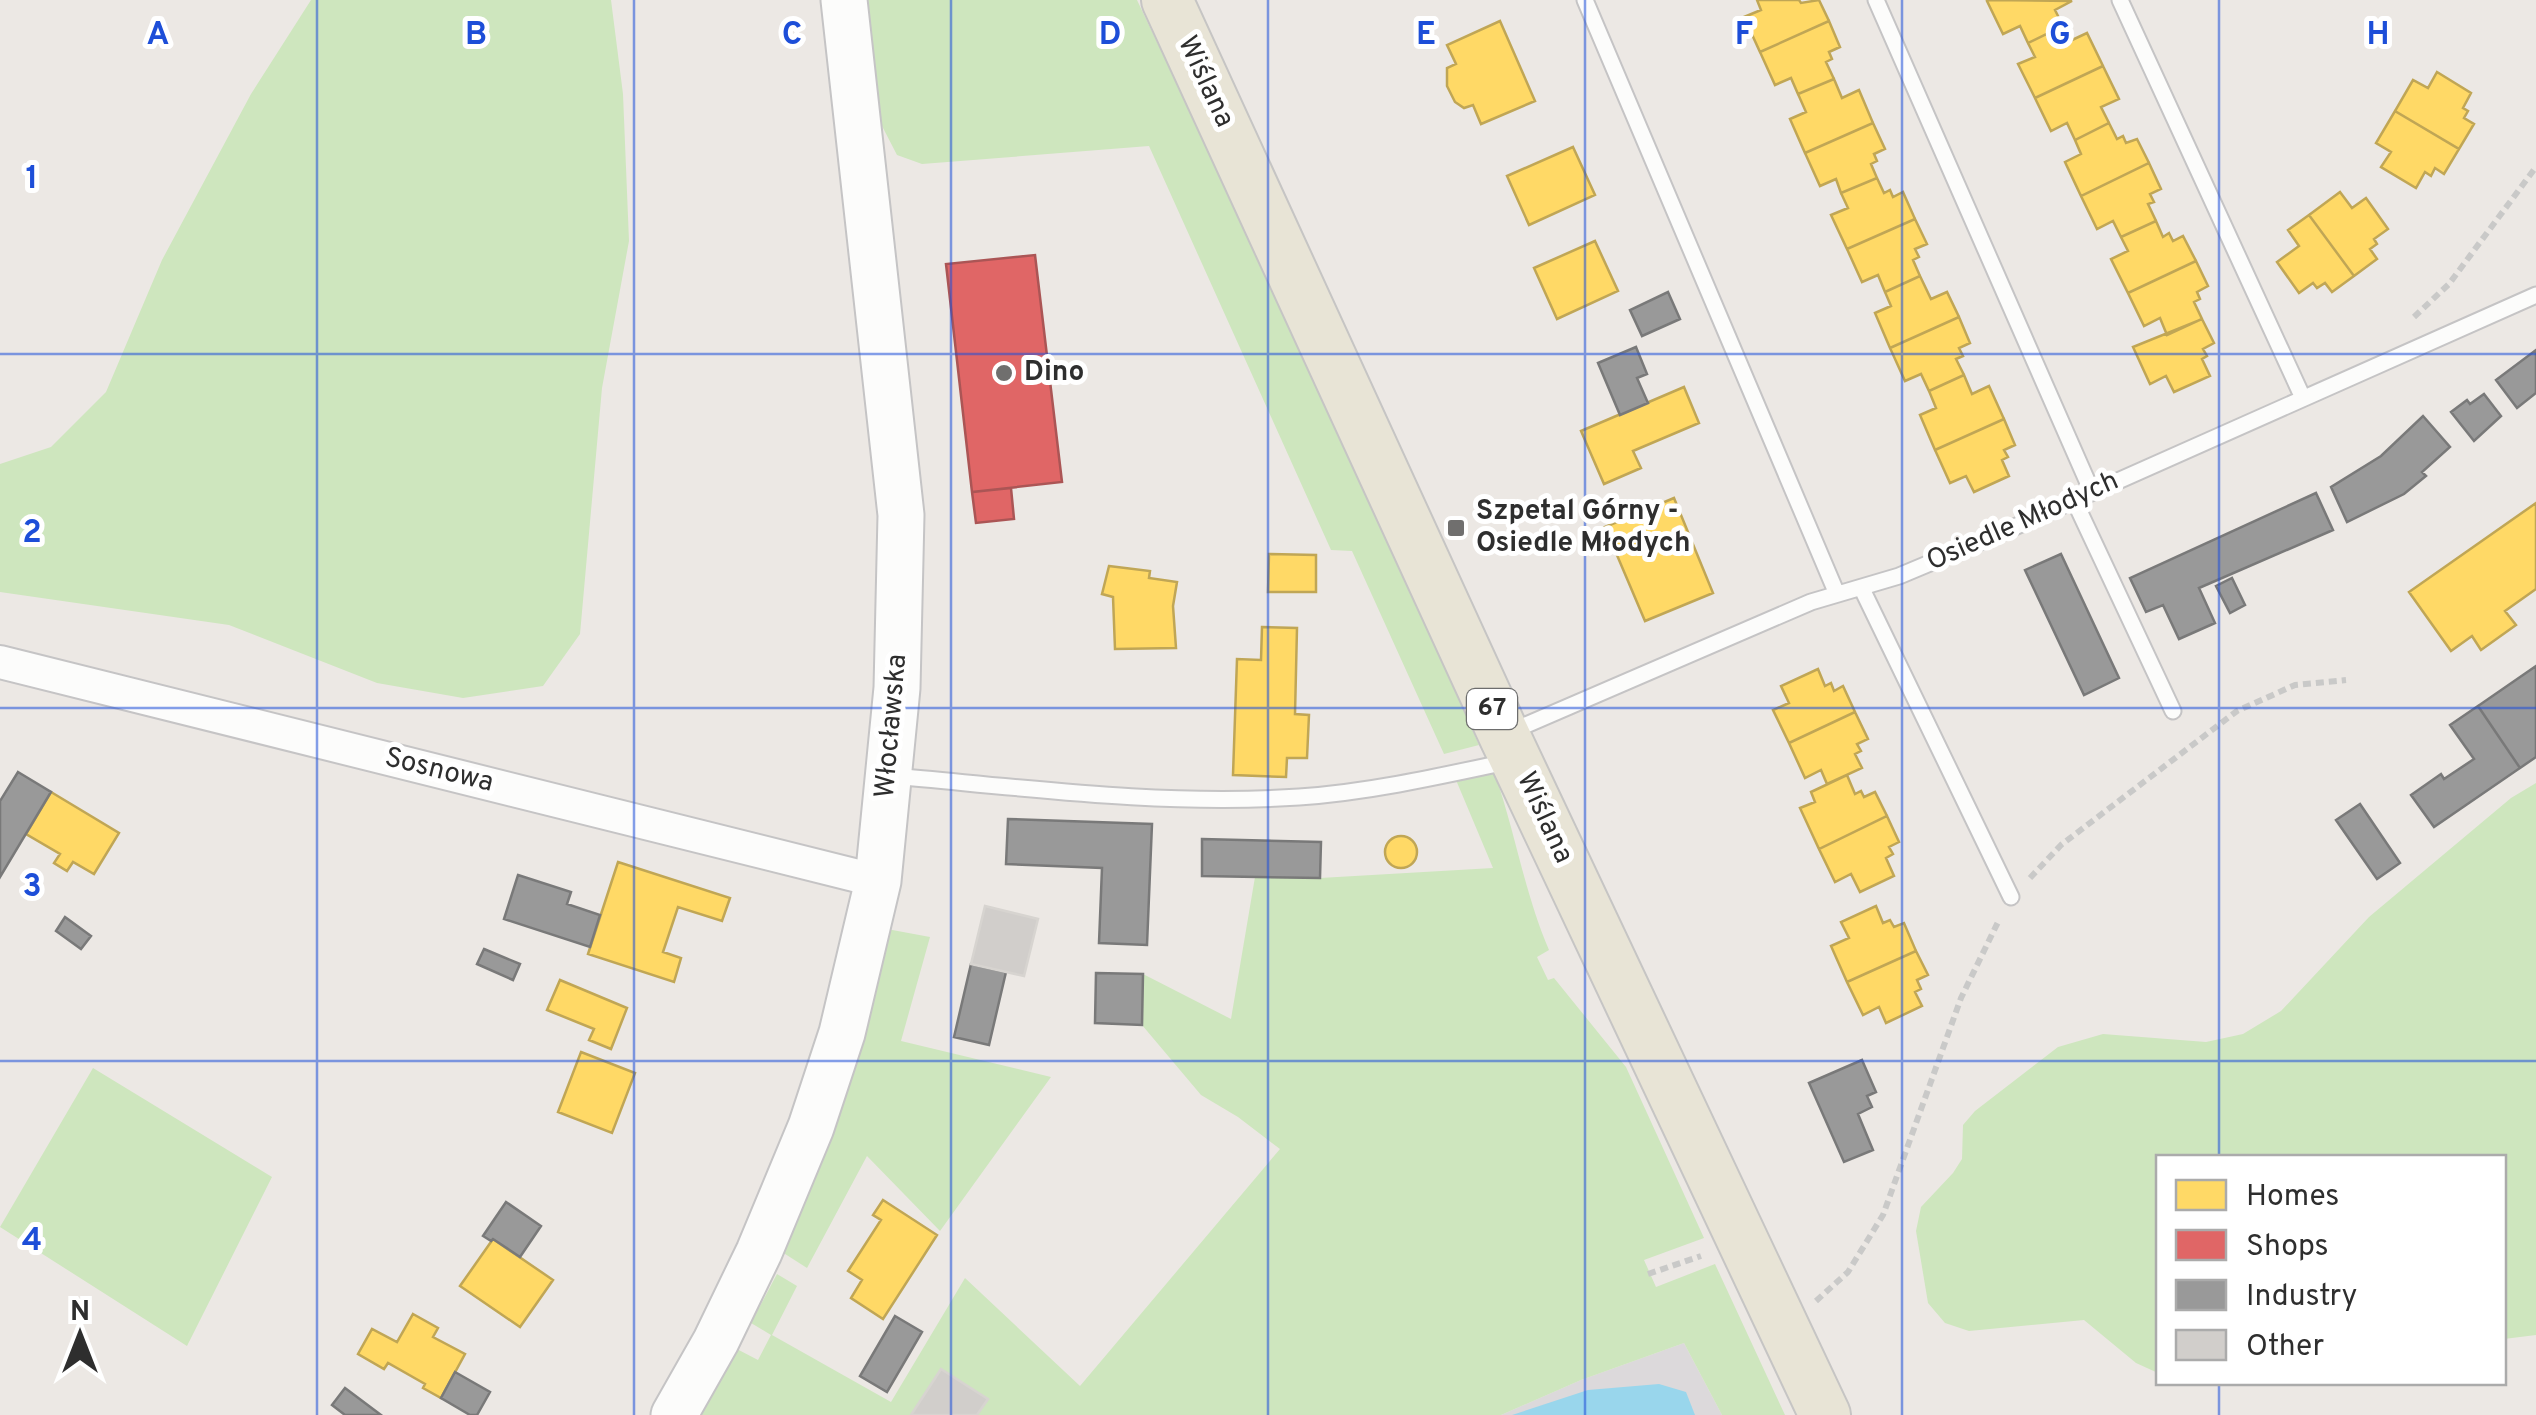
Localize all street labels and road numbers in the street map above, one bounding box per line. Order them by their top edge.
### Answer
street label: Wiślana [1168,31,1242,133]
street label: Osiedle Młodych [1921,464,2125,580]
street label: Włocławska [868,652,916,800]
road number: 67 [1467,689,1517,729]
street label: Sosnowa [381,740,497,802]
street label: Wiślana [1507,767,1581,869]

